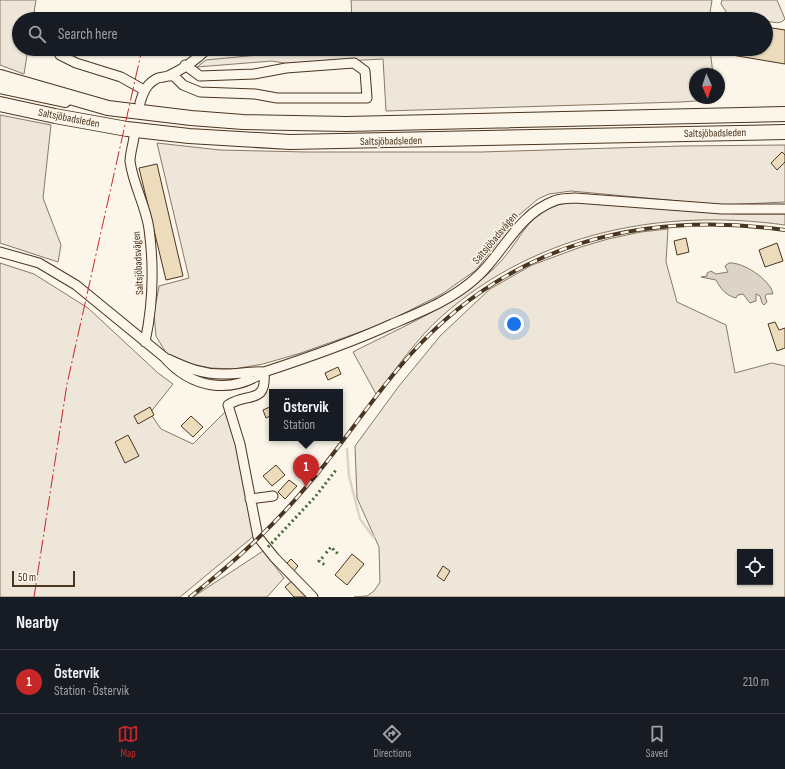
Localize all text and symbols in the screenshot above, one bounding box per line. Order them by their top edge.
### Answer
search box [12,12,773,56]
icon: search [26,23,48,45]
text: Search here [58,25,118,44]
north arrow [689,68,725,104]
street label: Saltsjöbadsleden [37,106,101,130]
street label: Saltsjöbadsleden [684,126,747,140]
street label: Saltsjöbadsleden [360,134,423,148]
street label: Saltsjöbadsvägen [470,209,521,267]
street label: Saltsjöbadsvägen [130,230,146,295]
your location [504,314,524,334]
popup [269,389,343,441]
text: Östervik [283,398,329,417]
text: Station [283,417,315,433]
pin: 1 [293,454,319,487]
map controls [737,549,773,585]
button: locate [737,549,773,585]
scale bar [12,569,75,588]
text: 50 m [18,571,36,584]
text: Nearby [16,613,59,633]
text: Östervik [54,664,99,683]
text: 1 [26,674,32,690]
text: 210 m [743,674,769,690]
text: Station · Östervik [54,683,129,699]
tab: Map [117,723,139,760]
tab: Directions [374,723,411,760]
tab: Saved [646,723,668,760]

